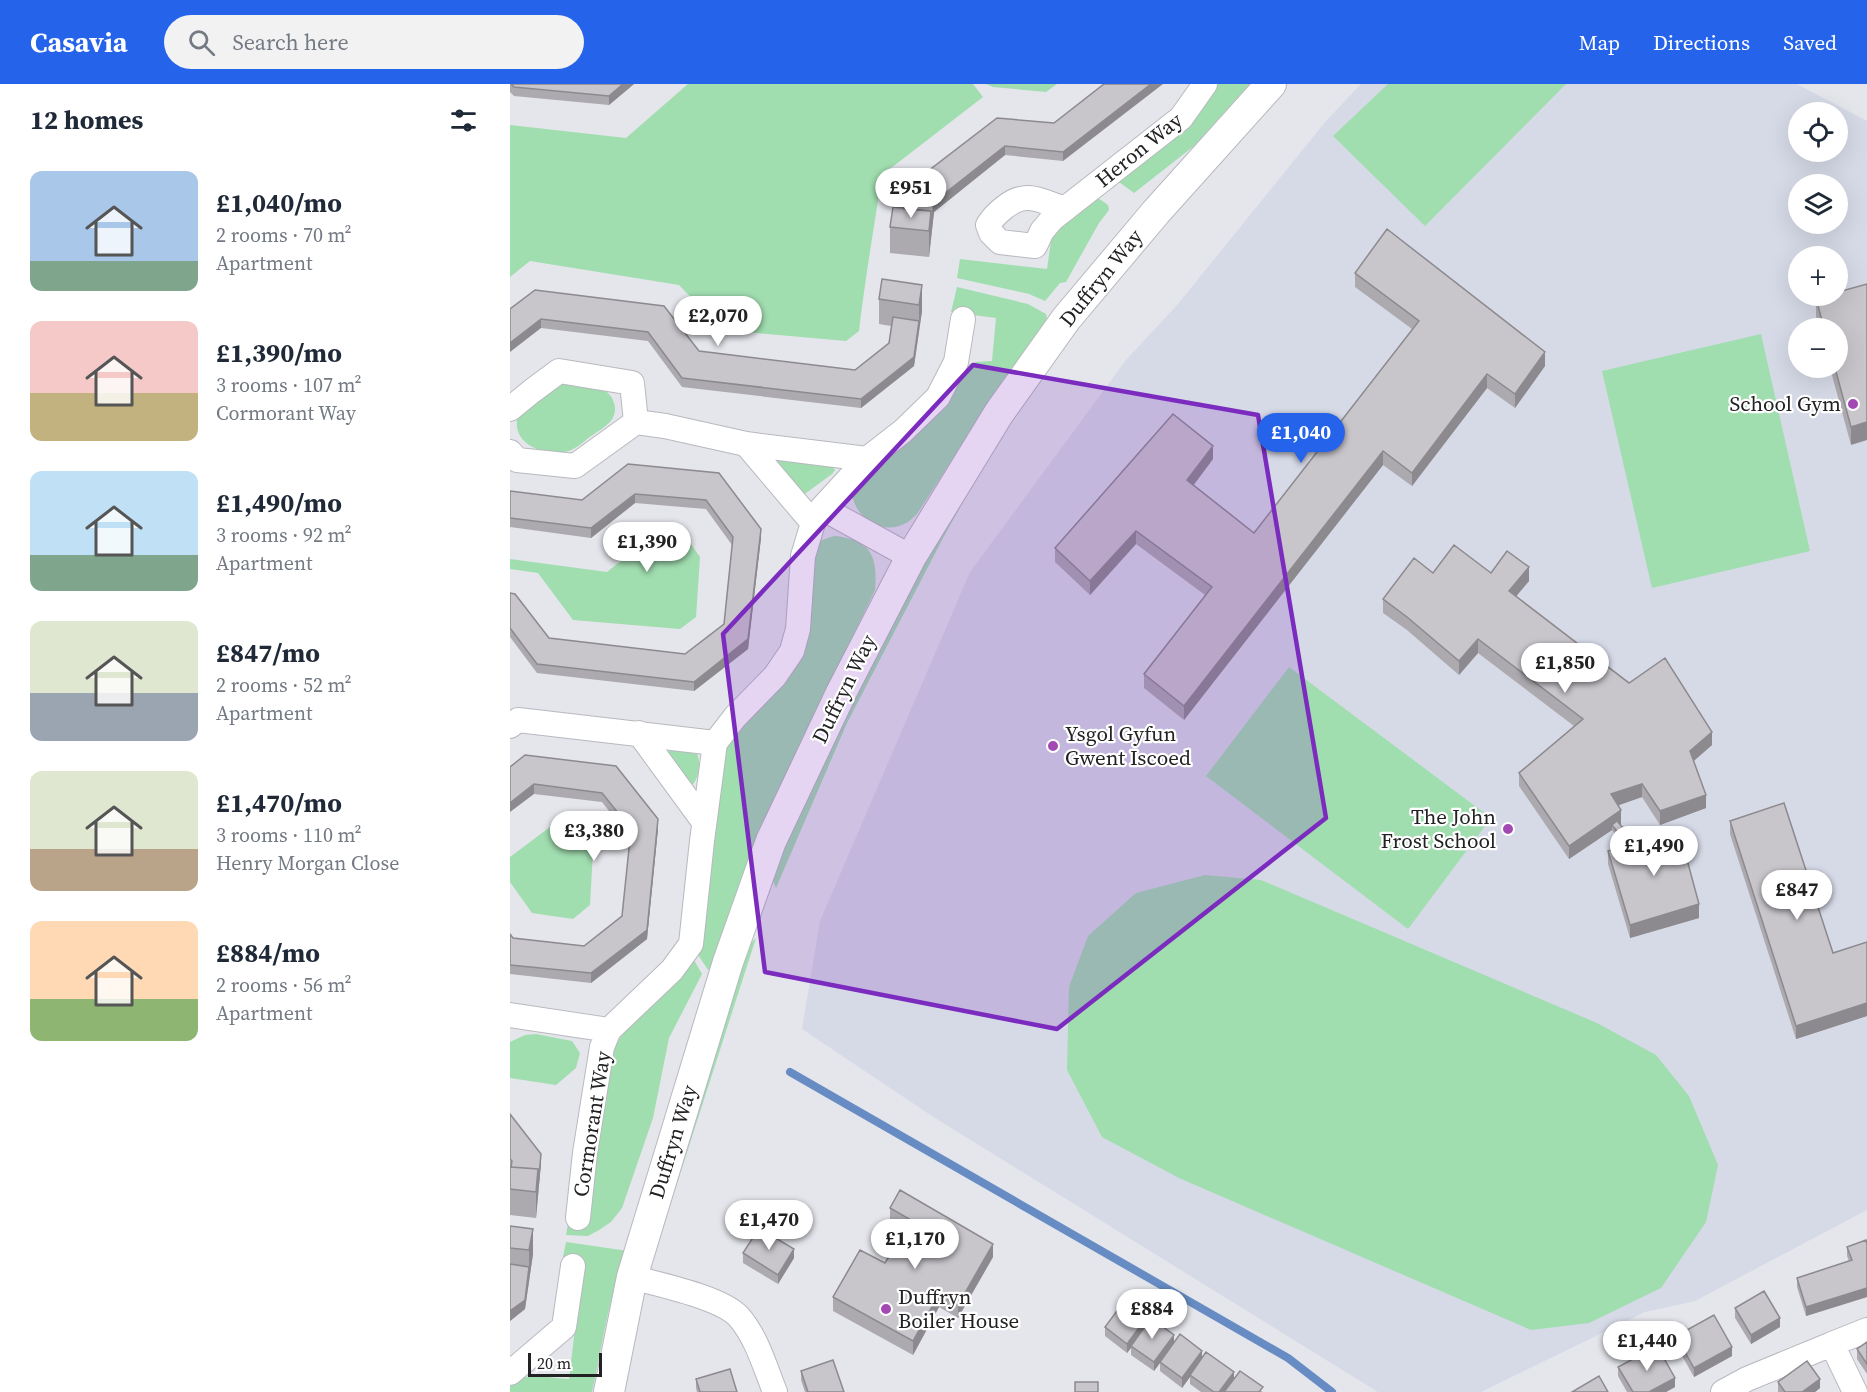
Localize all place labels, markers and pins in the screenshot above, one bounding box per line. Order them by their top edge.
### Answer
pin: £951 [875,168,947,219]
pin: £2,070 [669,296,767,347]
place label: School Gym [1730,389,1841,418]
marker: School Gym [1846,397,1860,411]
pin: £1,040 [1252,413,1350,464]
pin: £1,390 [598,522,696,573]
pin: £1,850 [1516,643,1614,694]
place label: Ysgol Gyfun Gwent Iscoed [1065,719,1191,772]
marker: Ysgol Gyfun Gwent Iscoed [1046,739,1060,753]
place label: The John Frost School [1381,802,1496,855]
pin: £3,380 [545,811,643,862]
marker: The John Frost School [1501,822,1515,836]
pin: £1,490 [1605,826,1703,877]
pin: £847 [1761,870,1833,921]
pin: £1,470 [720,1200,818,1251]
pin: £1,170 [866,1219,964,1270]
place label: Duffryn Boiler House [898,1282,1019,1335]
pin: £884 [1116,1289,1188,1340]
marker: Duffryn Boiler House [879,1302,893,1316]
pin: £1,440 [1598,1321,1696,1372]

